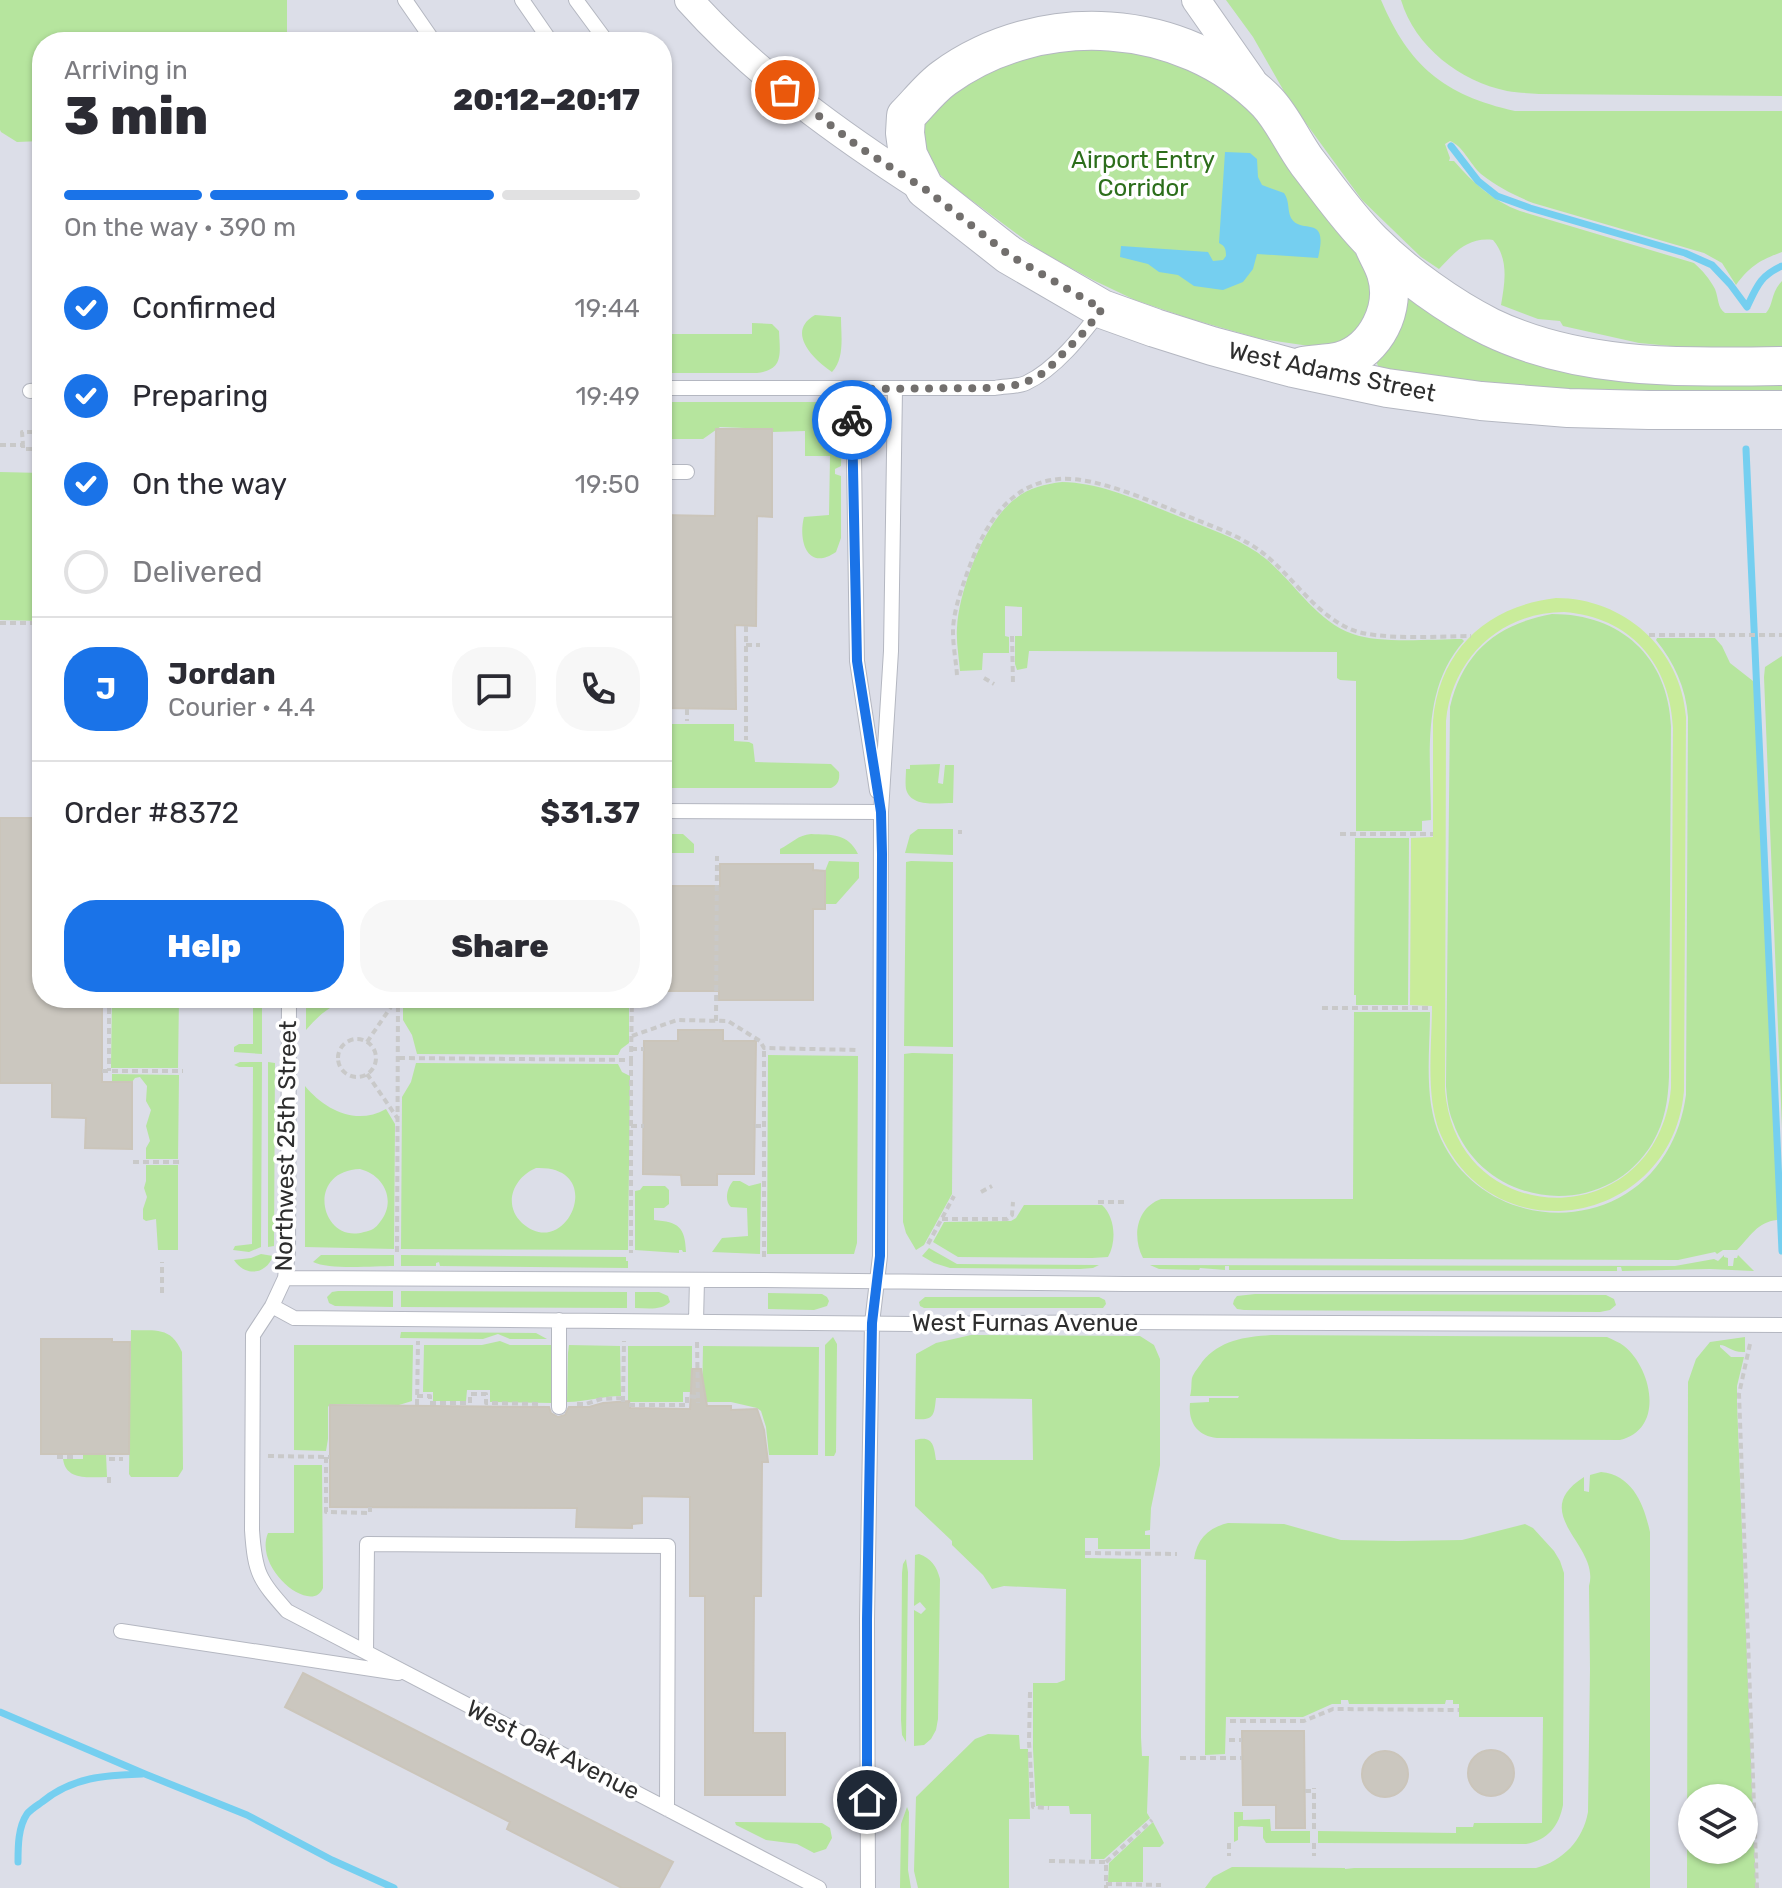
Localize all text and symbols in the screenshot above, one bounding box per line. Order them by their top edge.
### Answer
text: Arriving in [64,55,188,86]
pin [751,56,819,124]
icon: bag [763,68,807,112]
text: 20:12–20:17 [453,82,640,118]
text: 3 min [64,85,208,147]
park label: Airport Entry Corridor [1071,146,1215,202]
text: On the way · 390 m [64,212,296,243]
icon: check [64,286,108,330]
text: Confirmed [132,290,276,326]
text: 19:44 [575,293,640,324]
street label: West Adams Street [1226,336,1438,408]
icon: check [64,374,108,418]
text: Preparing [132,378,268,414]
courier [812,380,892,460]
text: 19:49 [575,381,640,412]
icon: bike [830,398,874,442]
icon: check [64,462,108,506]
text: On the way [132,466,287,502]
text: 19:50 [575,469,640,500]
text: Delivered [132,554,263,590]
button: chat [452,647,536,731]
button: phone [556,647,640,731]
text: Jordan [168,656,276,692]
text: J [96,671,116,707]
text: Courier · 4.4 [168,692,315,723]
text: Order #8372 [64,795,239,831]
text: $31.37 [540,795,640,831]
button: Help [64,900,344,992]
button: Share [360,900,640,992]
street label: Northwest 25th Street [270,1020,302,1272]
street label: West Furnas Avenue [912,1309,1138,1337]
street label: West Oak Avenue [462,1694,644,1806]
pin [833,1766,901,1834]
icon: home [845,1778,889,1822]
map controls [1678,1784,1758,1864]
button: layers [1678,1784,1758,1864]

